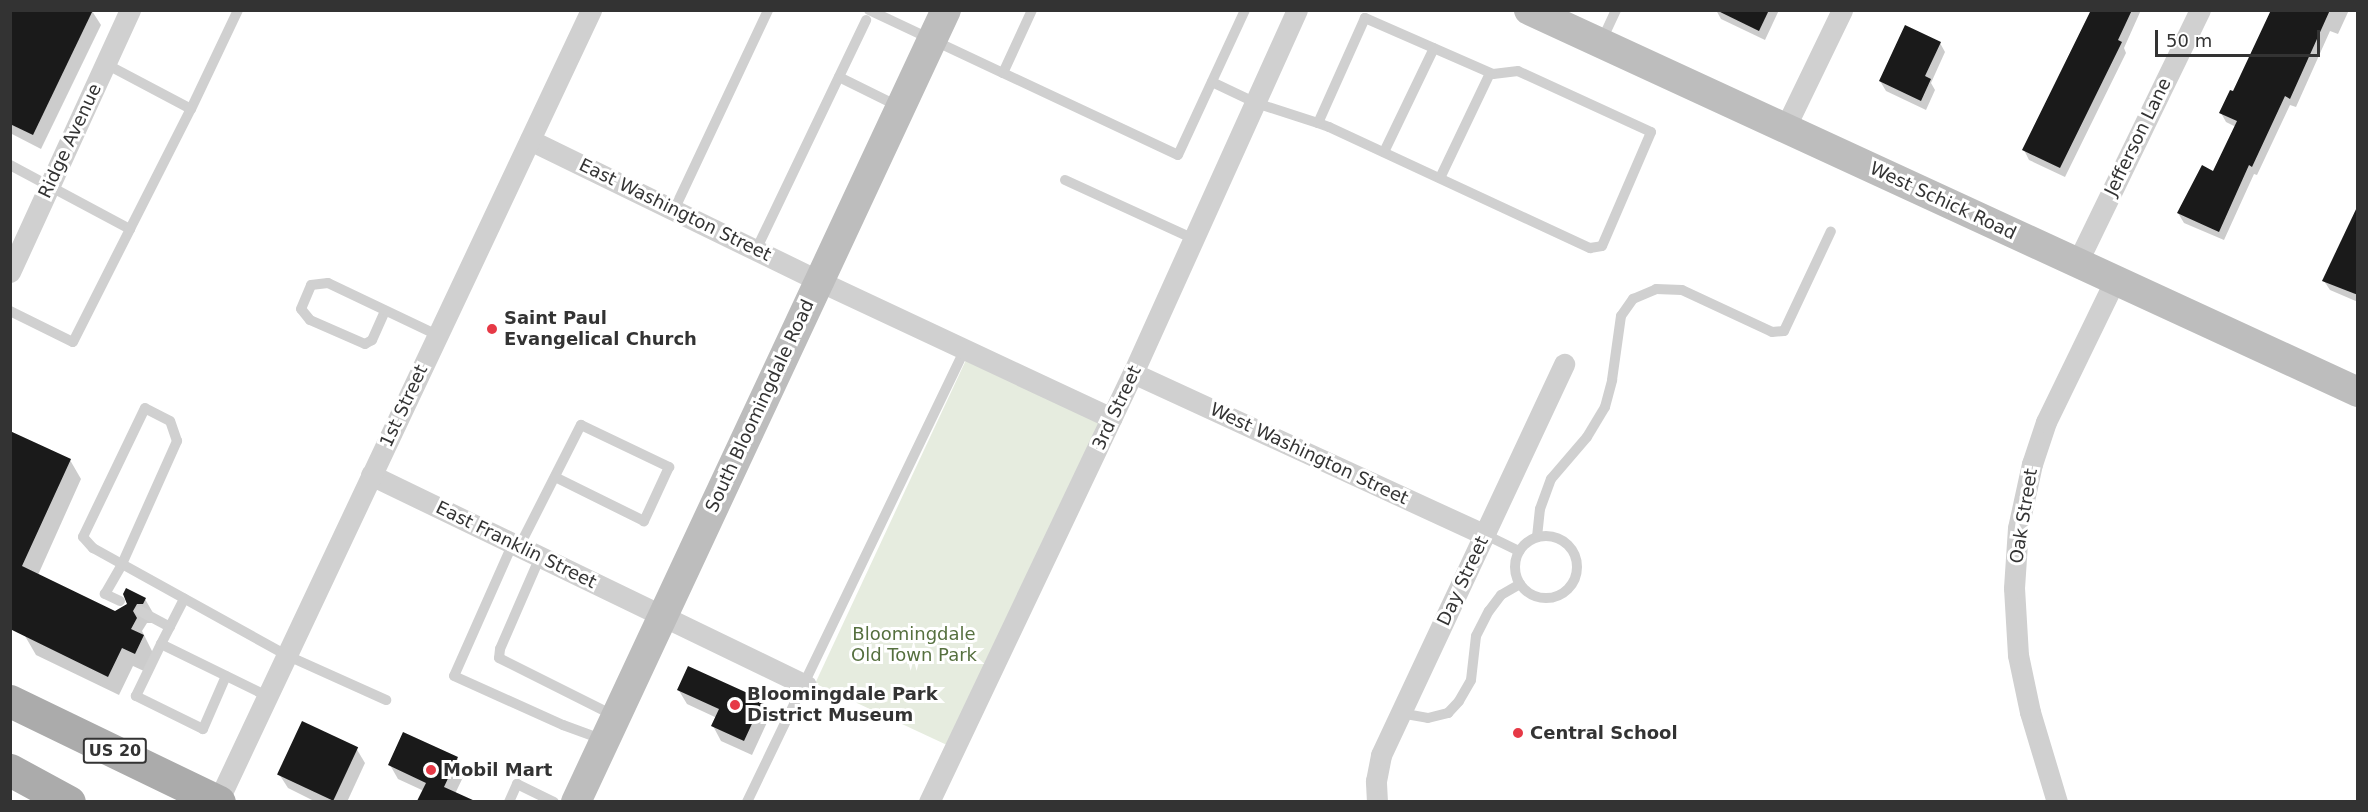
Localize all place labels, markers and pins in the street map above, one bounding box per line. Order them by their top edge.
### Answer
place label: Saint Paul Evangelical Church [504,308,697,350]
marker: Saint Paul Evangelical Church [485,322,499,336]
place label: Bloomingdale Park District Museum [747,684,938,726]
marker: Bloomingdale Park District Museum [728,698,742,712]
place label: Central School [1530,722,1678,744]
marker: Central School [1511,726,1525,740]
place label: Mobil Mart [443,759,552,781]
marker: Mobil Mart [424,763,438,777]

